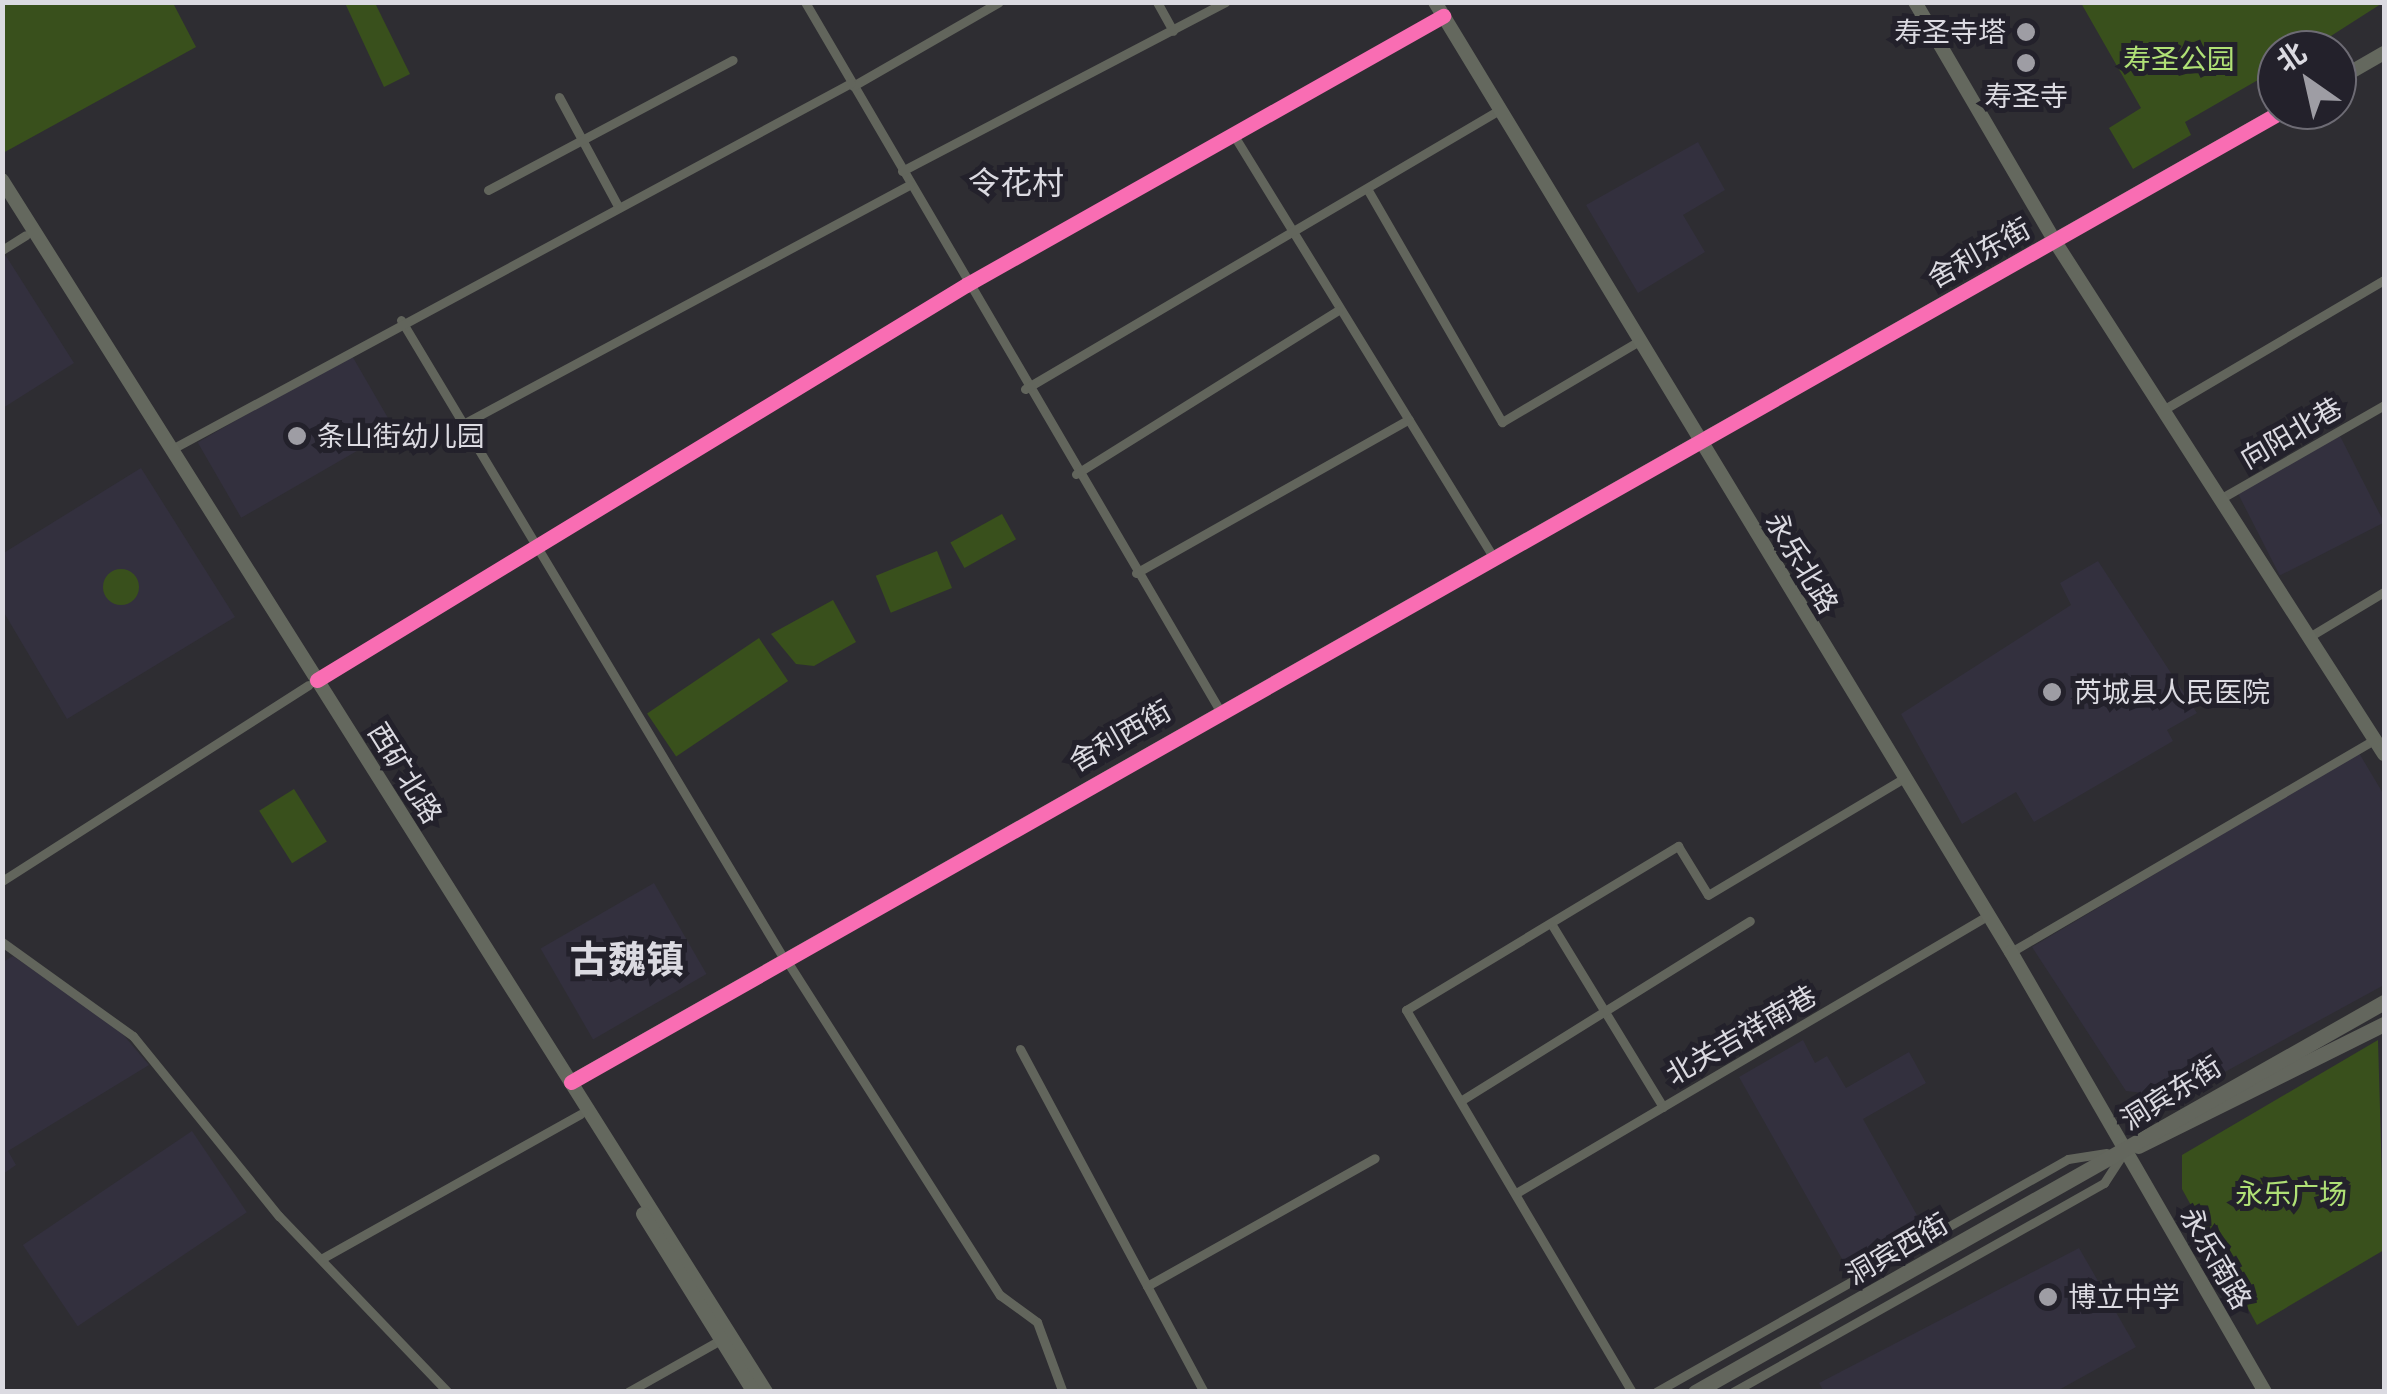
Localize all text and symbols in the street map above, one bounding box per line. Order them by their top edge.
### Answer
place label: 寿圣寺塔 [1894,15,2006,49]
marker: 寿圣寺塔 [2015,21,2037,43]
north arrow [2257,30,2357,130]
text: 北 [2270,35,2312,78]
park label: 寿圣公园 [2123,42,2235,76]
marker: 寿圣寺 [2015,52,2037,74]
place label: 寿圣寺 [1984,79,2068,113]
district label: 令花村 [968,163,1064,201]
street label: 舍利东街 [1922,211,2036,295]
street label: 向阳北巷 [2234,390,2348,476]
place label: 条山街幼儿园 [317,419,485,453]
marker: 条山街幼儿园 [286,425,308,447]
street label: 永乐北路 [1759,506,1845,620]
place label: 芮城县人民医院 [2074,675,2270,709]
marker: 芮城县人民医院 [2039,679,2065,705]
street label: 舍利西街 [1063,693,1177,779]
street label: 西矿北路 [361,717,449,829]
district label: 古魏镇 [570,936,684,982]
street label: 北关吉祥南巷 [1660,978,1822,1092]
street label: 洞宾东街 [2115,1049,2227,1137]
park label: 永乐广场 [2235,1177,2347,1211]
street label: 永乐南路 [2173,1201,2259,1315]
street label: 洞宾西街 [1840,1206,1954,1292]
place label: 博立中学 [2068,1280,2180,1314]
marker: 博立中学 [2037,1286,2059,1308]

